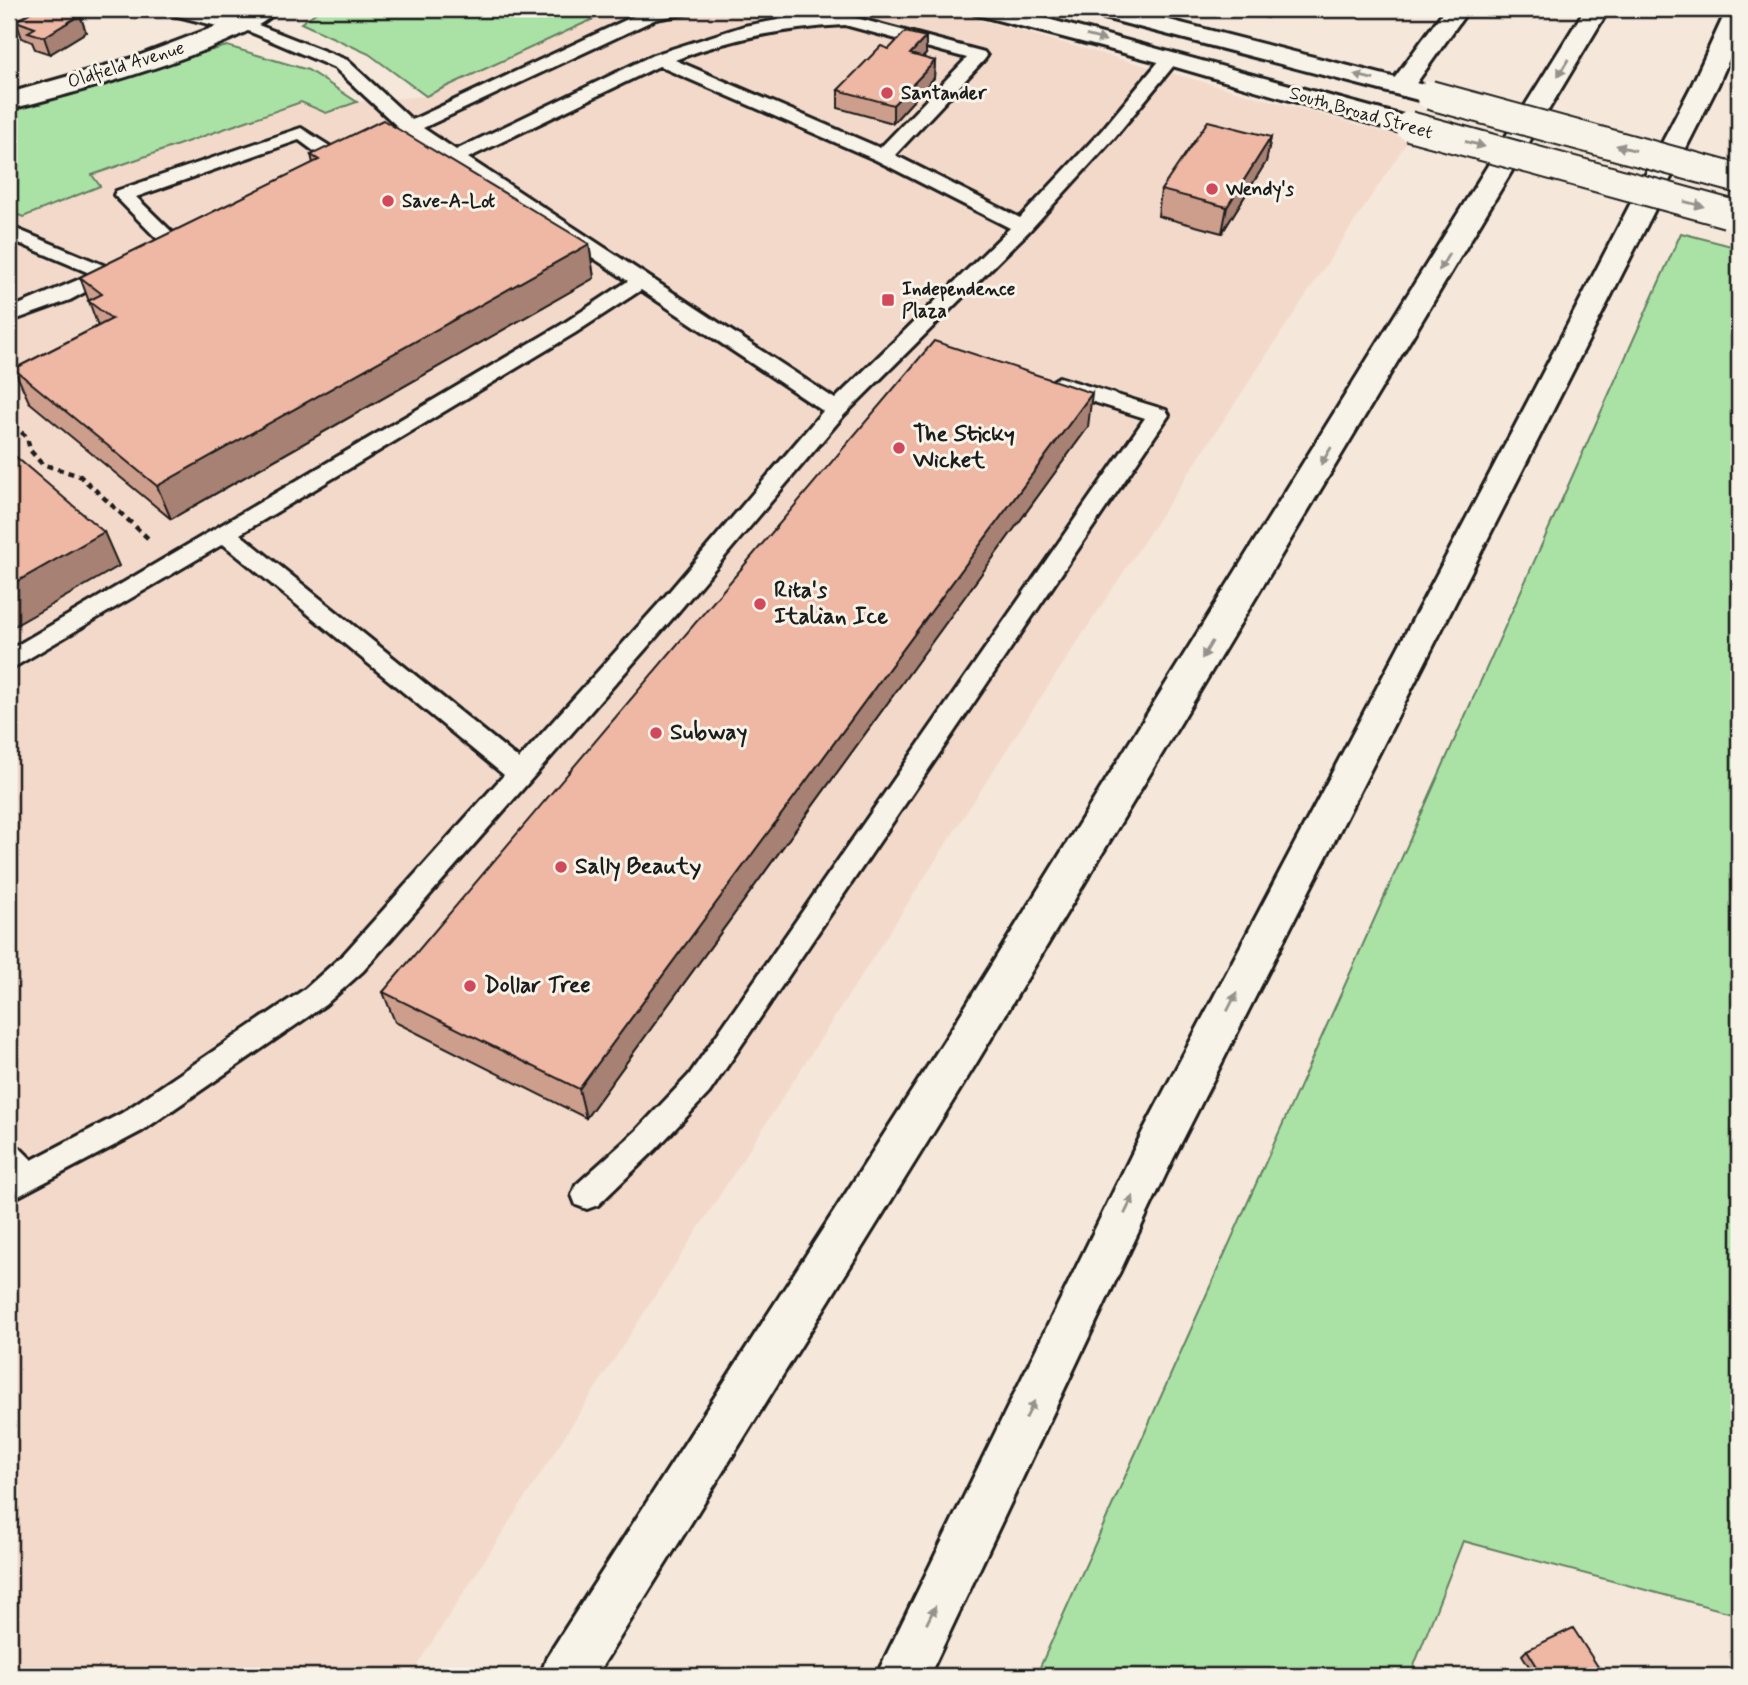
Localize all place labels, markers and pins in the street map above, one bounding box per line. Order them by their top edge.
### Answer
place label: Santander [901,81,988,106]
marker: Santander [879,85,895,101]
place label: Wendy's [1225,177,1295,203]
marker: Wendy's [1204,181,1220,197]
place label: Save-A-Lot [402,189,495,214]
marker: Save-A-Lot [380,193,396,209]
place label: Independence Plaza [902,277,1015,324]
marker: Independence Plaza [880,292,896,308]
place label: The Sticky Wicket [912,420,1015,476]
marker: The Sticky Wicket [891,440,907,456]
place label: Rita's Italian Ice [774,576,888,632]
marker: Rita's Italian Ice [752,596,768,612]
place label: Subway [670,718,748,748]
marker: Subway [648,725,664,741]
place label: Sally Beauty [575,852,701,882]
marker: Sally Beauty [553,859,569,875]
place label: Dollar Tree [484,971,591,1001]
marker: Dollar Tree [462,978,478,994]

